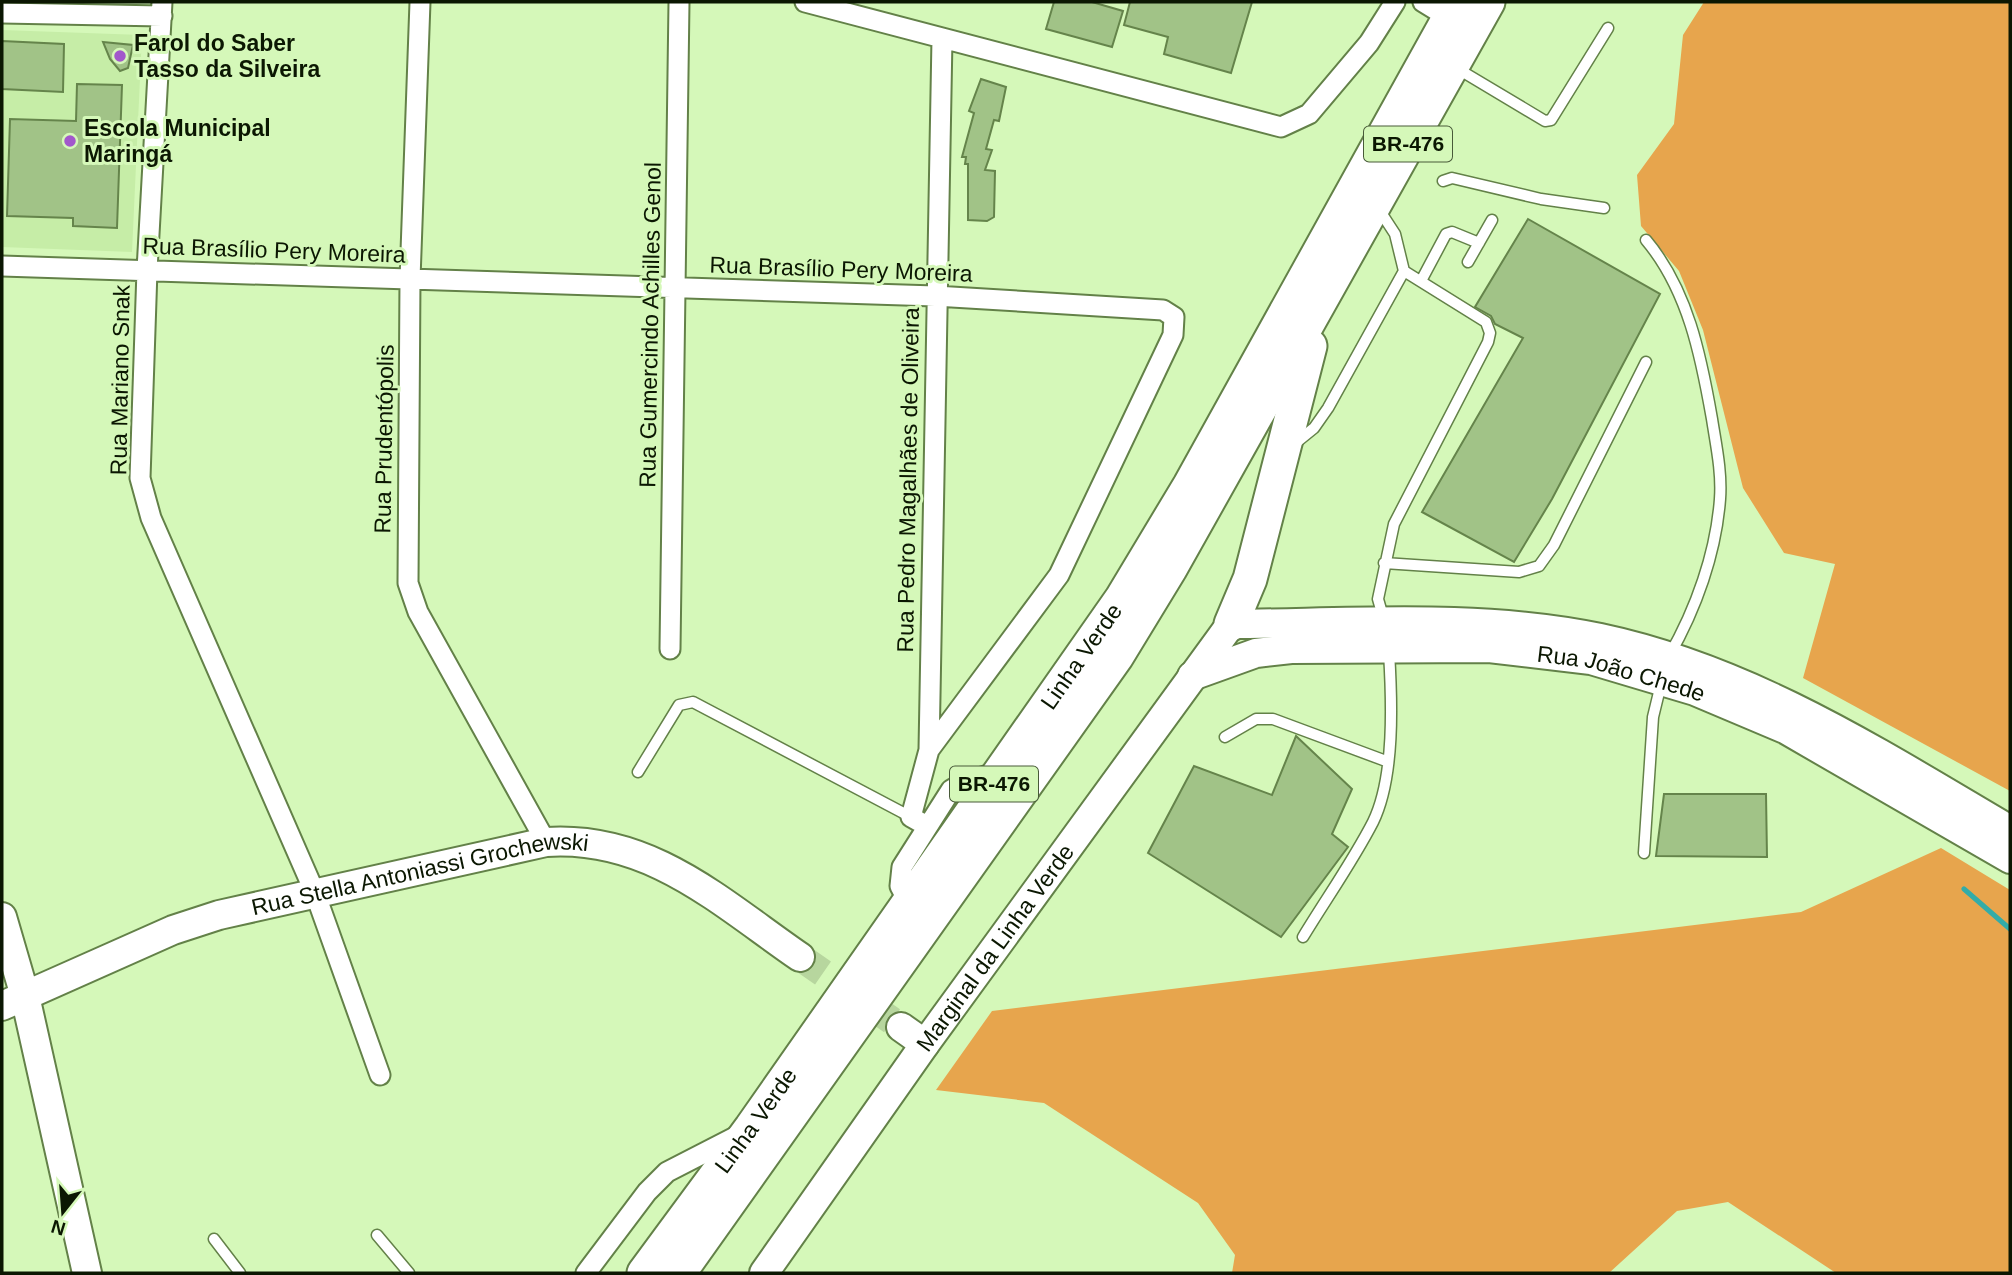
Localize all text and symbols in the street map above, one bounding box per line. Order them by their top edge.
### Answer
place label: Farol do Saber Tasso da Silveira [134,30,320,82]
marker: Farol do Saber Tasso da Silveira [112,48,128,64]
place label: Escola Municipal Maringá [84,115,271,167]
road number: BR-476 [1364,127,1452,162]
marker: Escola Municipal Maringá [62,133,78,149]
street label: Rua Gumercindo Achilles Genol [634,162,666,488]
street label: Rua Brasílio Pery Moreira [142,232,406,268]
street label: Rua Brasílio Pery Moreira [709,251,973,287]
street label: Rua Mariano Snak [105,284,135,475]
street label: Rua Pedro Magalhães de Oliveira [892,307,924,653]
street label: Rua Prudentópolis [369,344,399,534]
street label: Linha Verde [1035,599,1127,714]
street label: Rua João Chede [1536,641,1709,707]
road number: BR-476 [950,766,1038,802]
street label: Rua Stella Antoniassi Grochewski [249,828,590,920]
street label: Marginal da Linha Verde [911,839,1079,1056]
street label: Linha Verde [709,1063,802,1178]
north arrow [28,1177,98,1247]
text: N [49,1216,68,1240]

